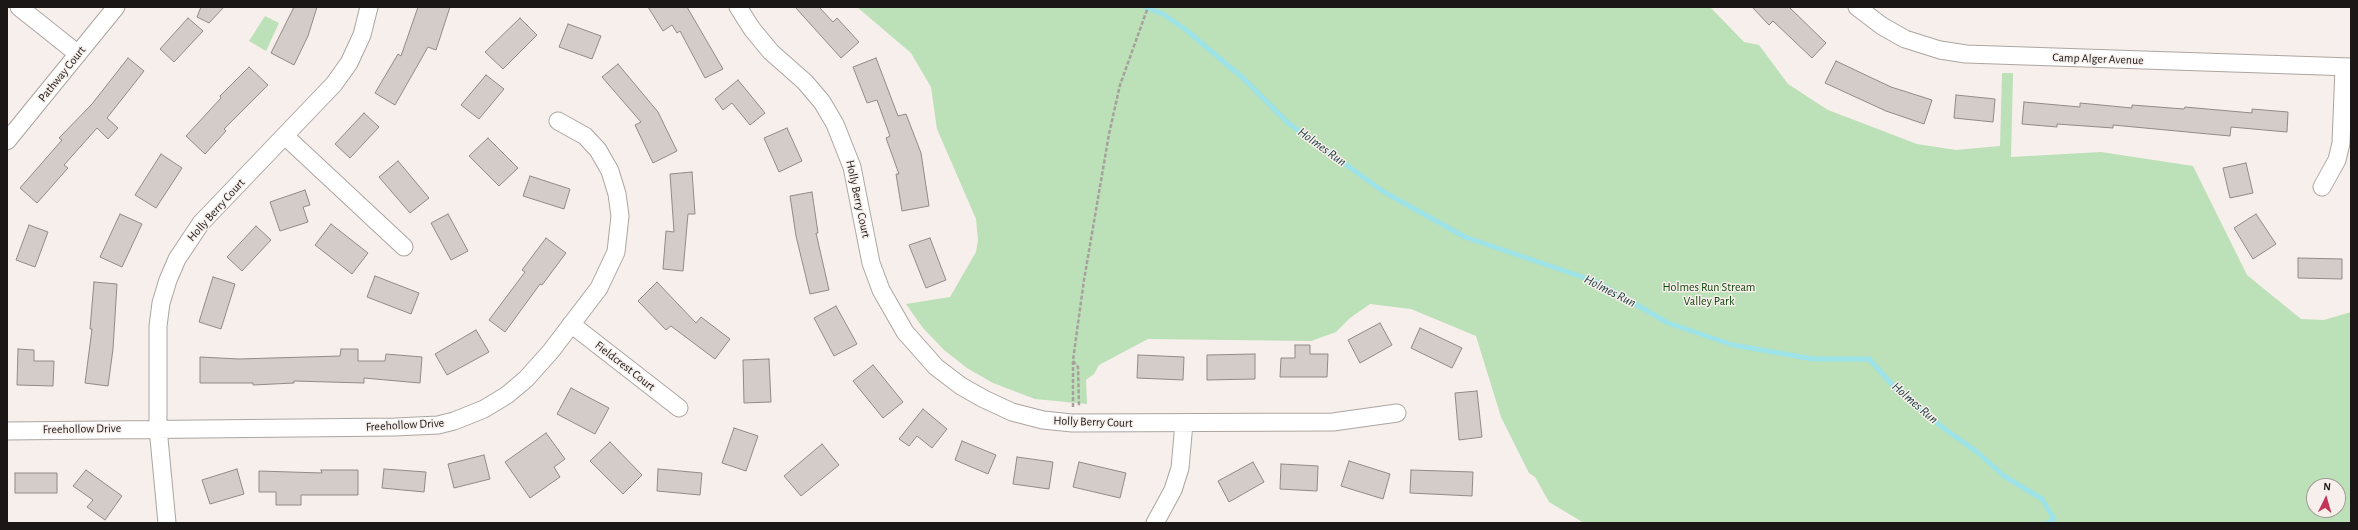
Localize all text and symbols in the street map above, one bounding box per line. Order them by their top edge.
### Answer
street label: Pathway Court [35,43,89,105]
street label: Camp Alger Avenue [2052,50,2144,68]
water label: Holmes Run [1295,124,1349,170]
street label: Holly Berry Court [843,159,873,239]
street label: Holly Berry Court [184,176,248,244]
water label: Holmes Run [1582,271,1638,311]
park label: Holmes Run Stream Valley Park [1663,280,1755,308]
street label: Fieldcrest Court [592,338,658,394]
water label: Holmes Run [1889,379,1941,427]
street label: Holly Berry Court [1053,413,1133,431]
street label: Freehollow Drive [365,416,445,434]
street label: Freehollow Drive [43,421,121,437]
north arrow [2306,478,2346,518]
text: N [2323,481,2331,492]

